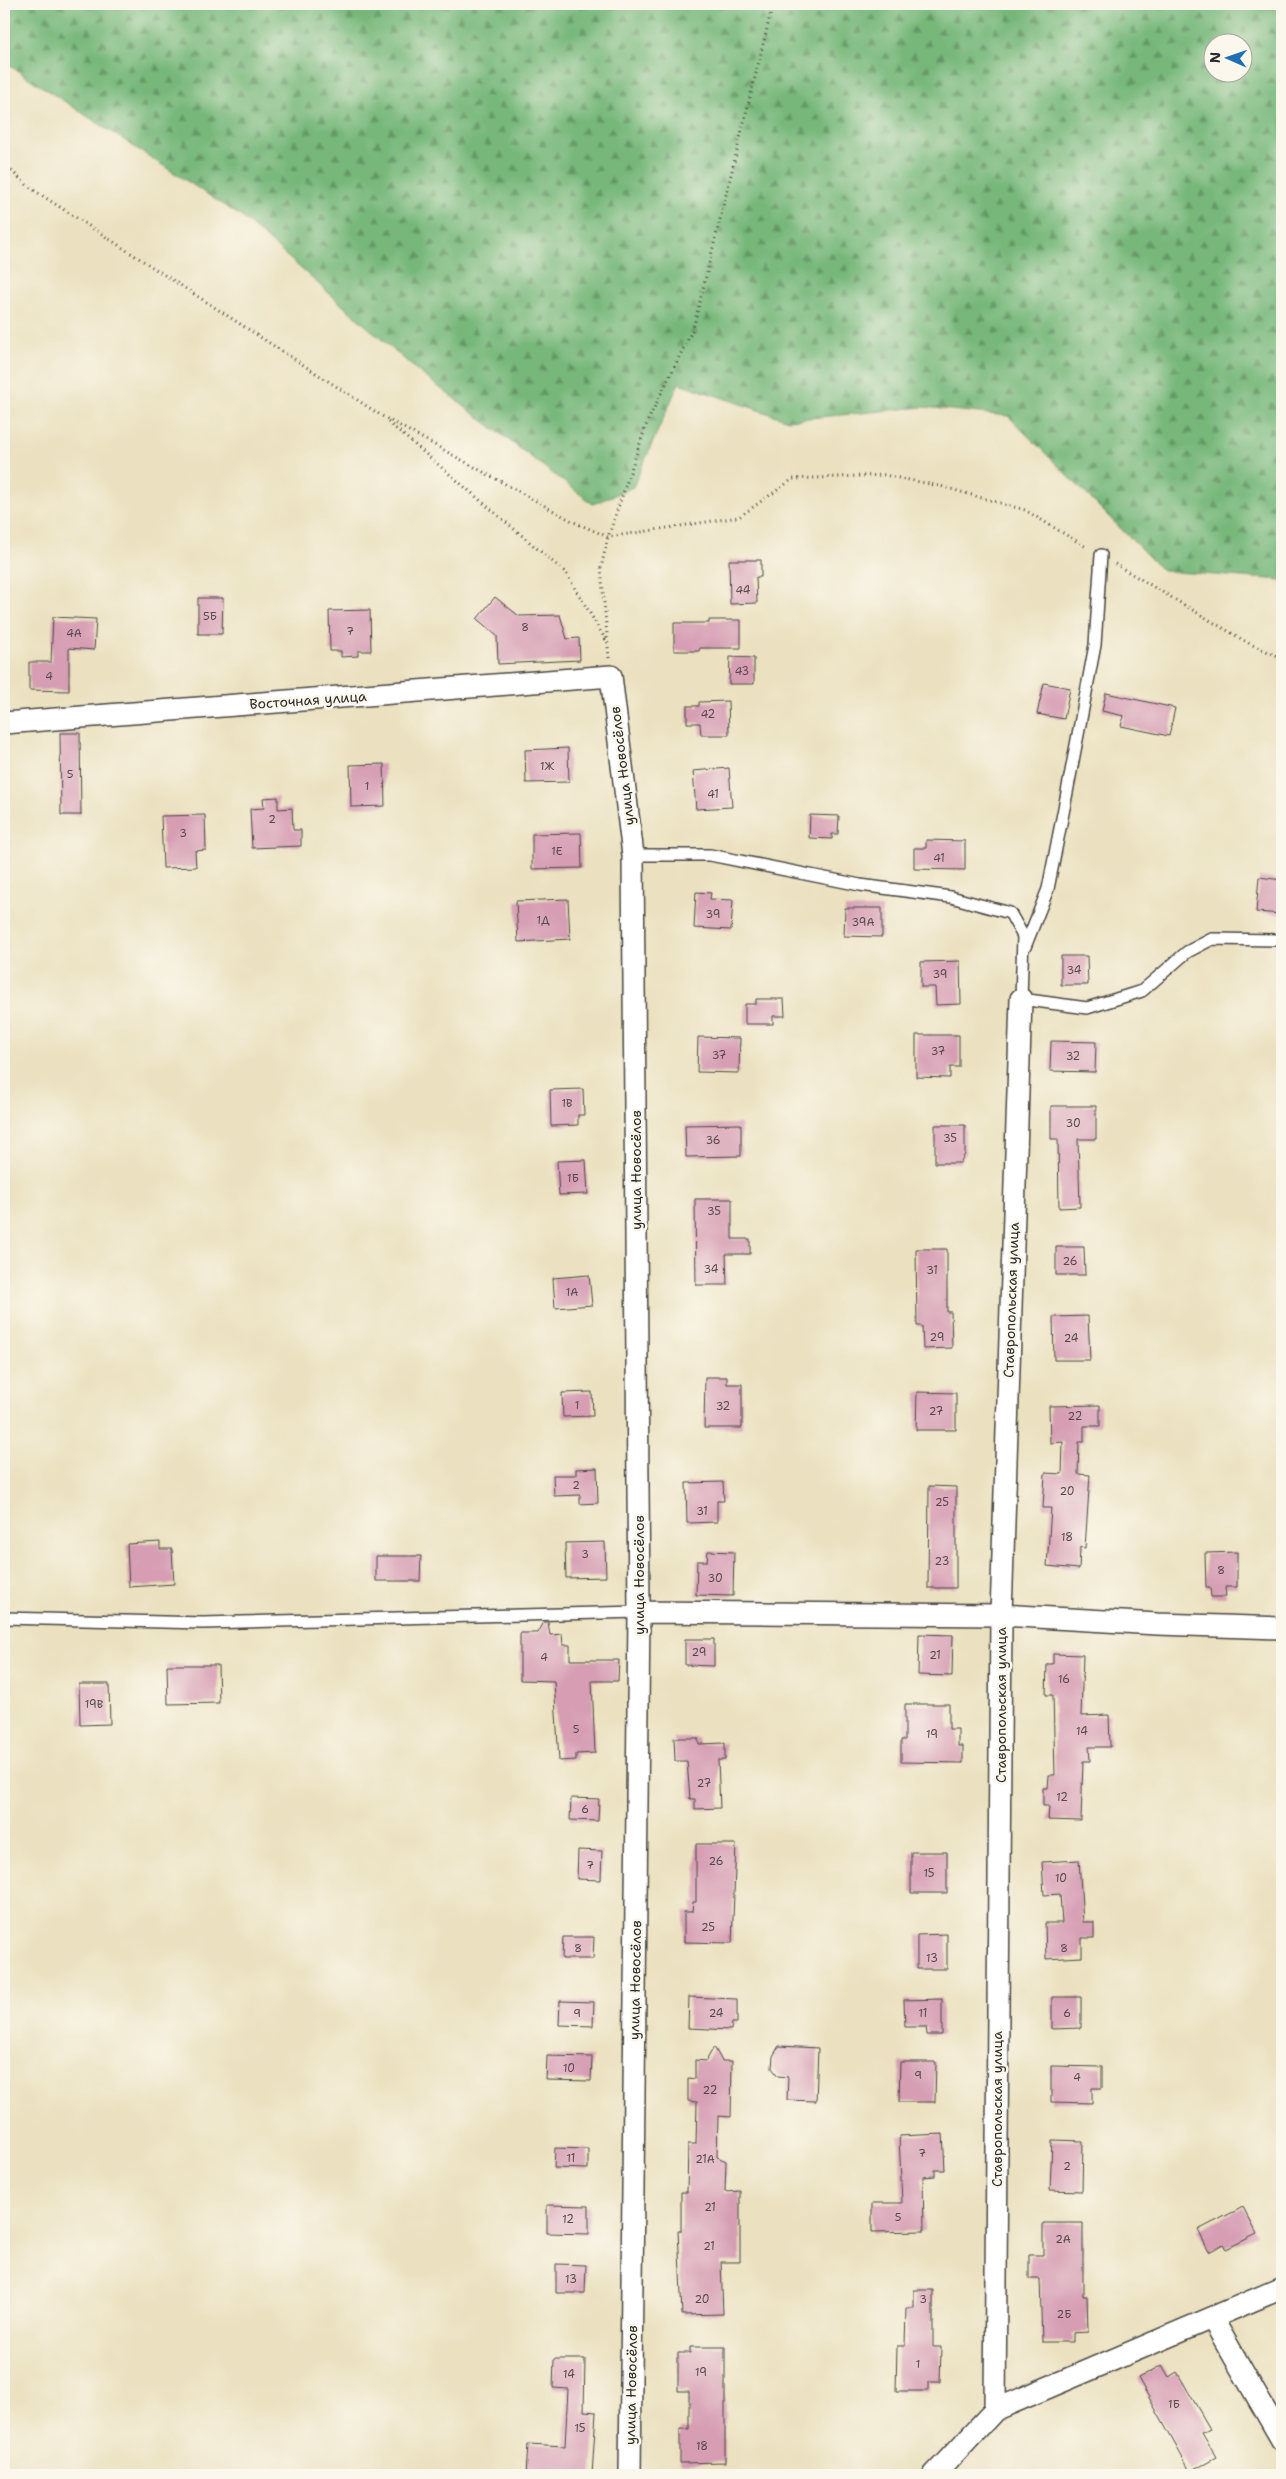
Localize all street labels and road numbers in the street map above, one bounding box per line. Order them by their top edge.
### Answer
street label: Восточная улица [249,687,368,713]
street label: улица Новосёлов [606,705,638,827]
street label: улица Новосёлов [627,1110,645,1230]
street label: Ставропольская улица [999,1222,1023,1378]
street label: улица Новосёлов [630,1515,648,1635]
street label: Ставропольская улица [992,1627,1010,1783]
street label: улица Новосёлов [625,1920,645,2040]
street label: Ставропольская улица [988,2031,1006,2187]
street label: улица Новосёлов [621,2325,641,2445]

